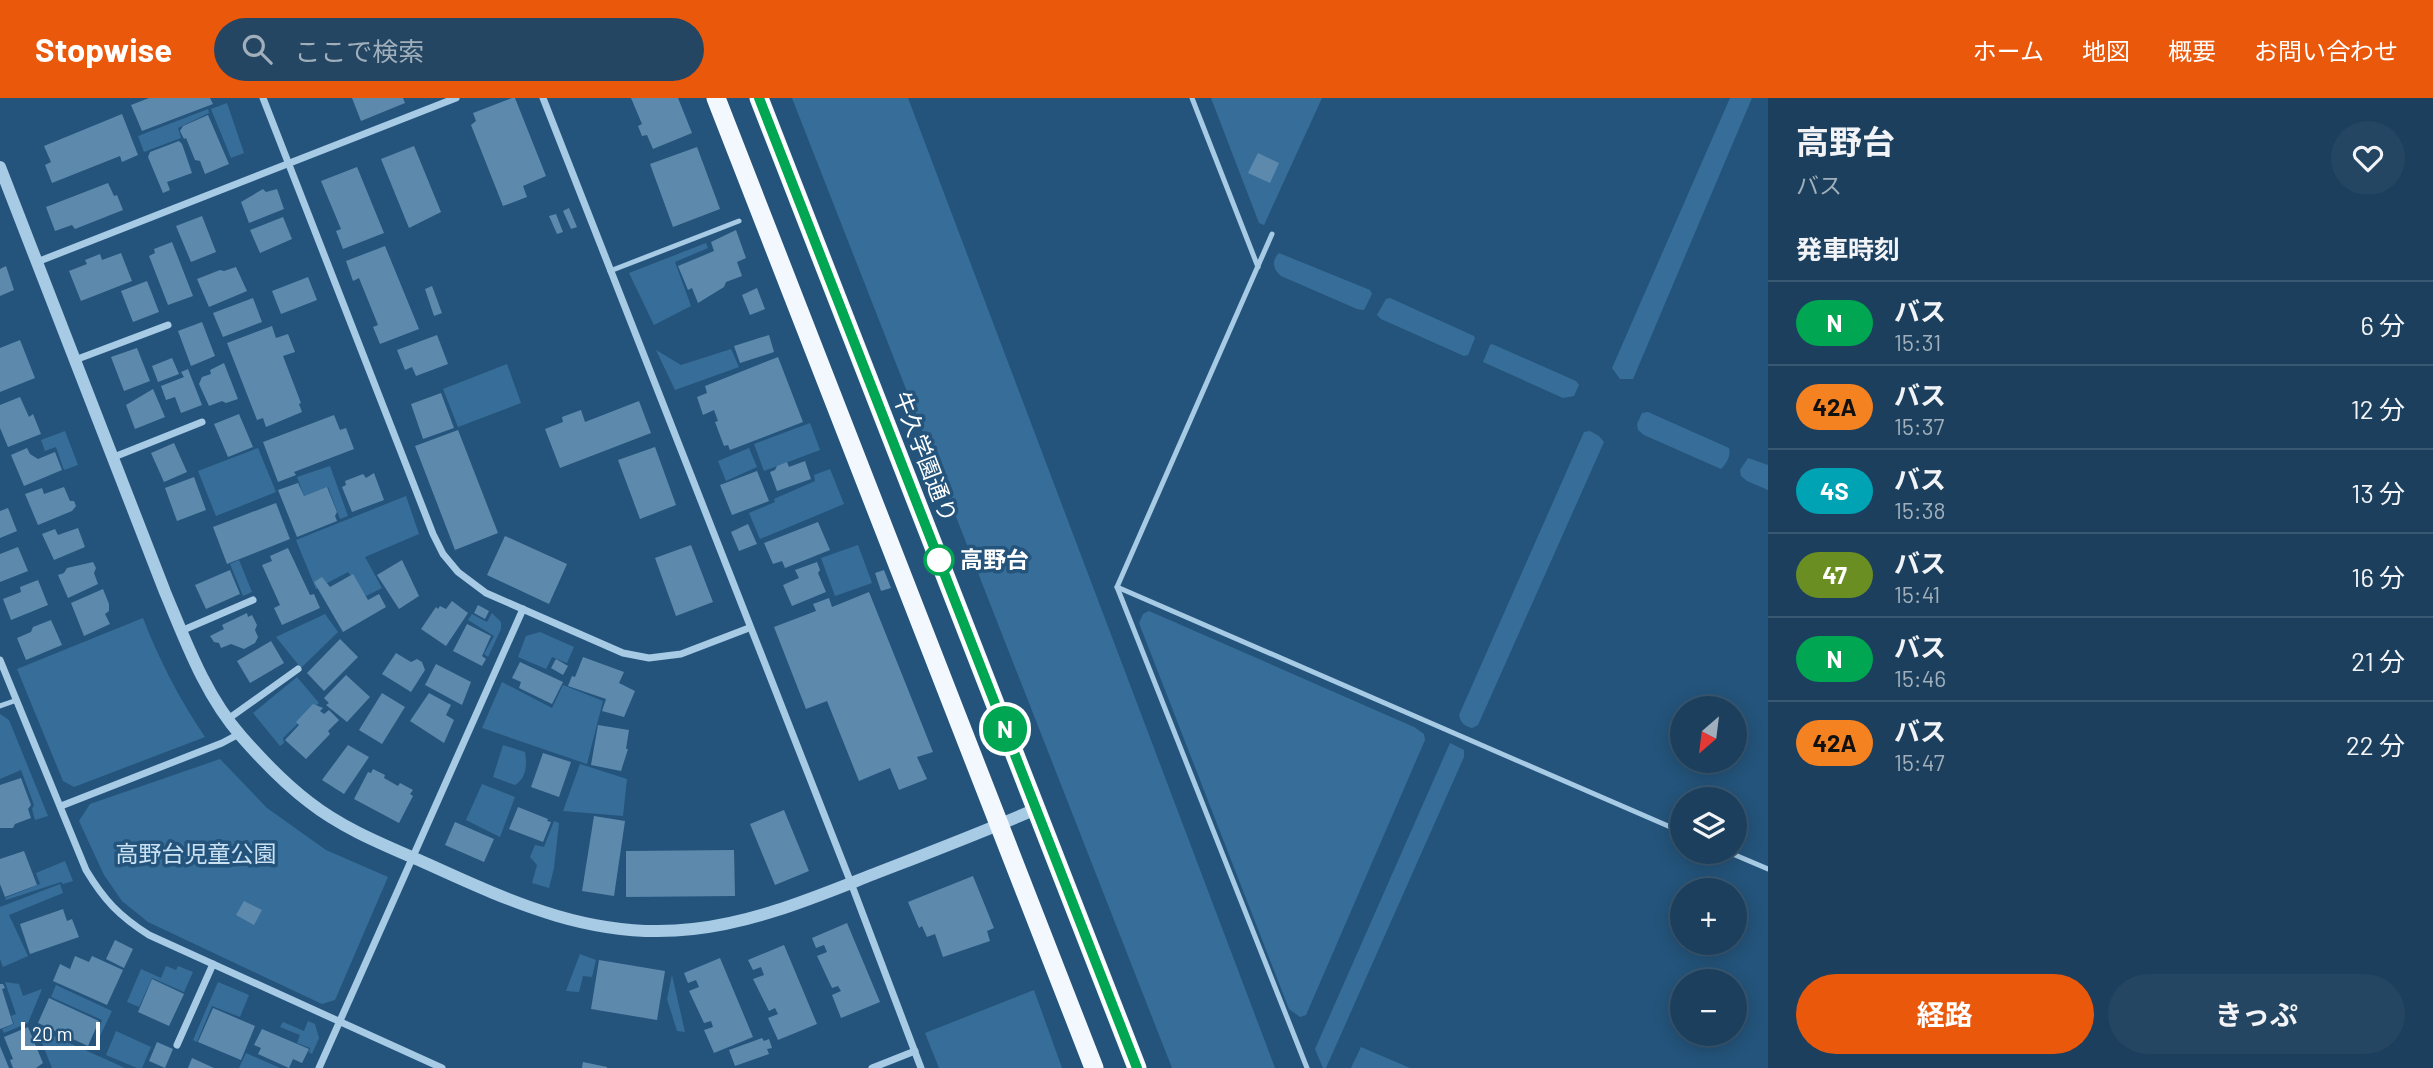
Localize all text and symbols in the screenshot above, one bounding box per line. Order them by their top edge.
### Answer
search box [214,18,704,81]
text: Stopwise [35,29,172,69]
icon: search [238,30,276,68]
text: ここで検索 [294,35,424,66]
text: ホーム [1973,36,2044,65]
text: 地図 [2082,36,2130,65]
text: 概要 [2168,36,2216,65]
text: お問い合わせ [2254,36,2398,65]
text: 高野台 [1796,121,1895,161]
button: heart [2331,121,2405,195]
text: バス [1796,171,1842,199]
text: 発車時刻 [1796,233,1900,264]
text: バス [1894,295,1946,326]
text: N [1827,308,1842,337]
text: 6 分 [2360,309,2405,340]
text: 15:31 [1894,328,1941,356]
text: バス [1894,379,1946,410]
street label: 牛久学園通り [888,387,964,526]
text: 42A [1812,392,1857,421]
text: 12 分 [2351,393,2405,424]
text: 15:37 [1894,412,1944,440]
text: バス [1894,463,1946,494]
text: 4S [1820,476,1849,505]
text: 13 分 [2351,477,2405,508]
text: 15:38 [1894,496,1946,524]
marker: 高野台 [924,545,954,575]
place label: 高野台 [960,545,1029,573]
text: バス [1894,547,1946,578]
text: 47 [1822,560,1847,589]
text: 16 分 [2351,561,2405,592]
text: 15:41 [1894,580,1940,608]
text: バス [1894,631,1946,662]
text: N [1827,644,1842,673]
text: 21 分 [2351,645,2405,676]
text: 15:46 [1894,664,1946,692]
north arrow [1670,696,1746,774]
map controls [1670,696,1747,1046]
line badge: N [982,706,1028,752]
text: N [997,714,1013,743]
text: バス [1894,715,1946,746]
text: 42A [1812,728,1857,757]
text: 22 分 [2346,729,2405,760]
text: 15:47 [1894,748,1945,776]
button: layers [1670,787,1747,864]
park label: 高野台児童公園 [116,839,277,867]
button: + [1670,878,1747,955]
button: − [1670,969,1747,1046]
button: 経路 [1796,974,2094,1054]
button: きっぷ [2108,974,2405,1054]
scale bar [21,1019,100,1051]
text: 20 m [32,1022,72,1045]

